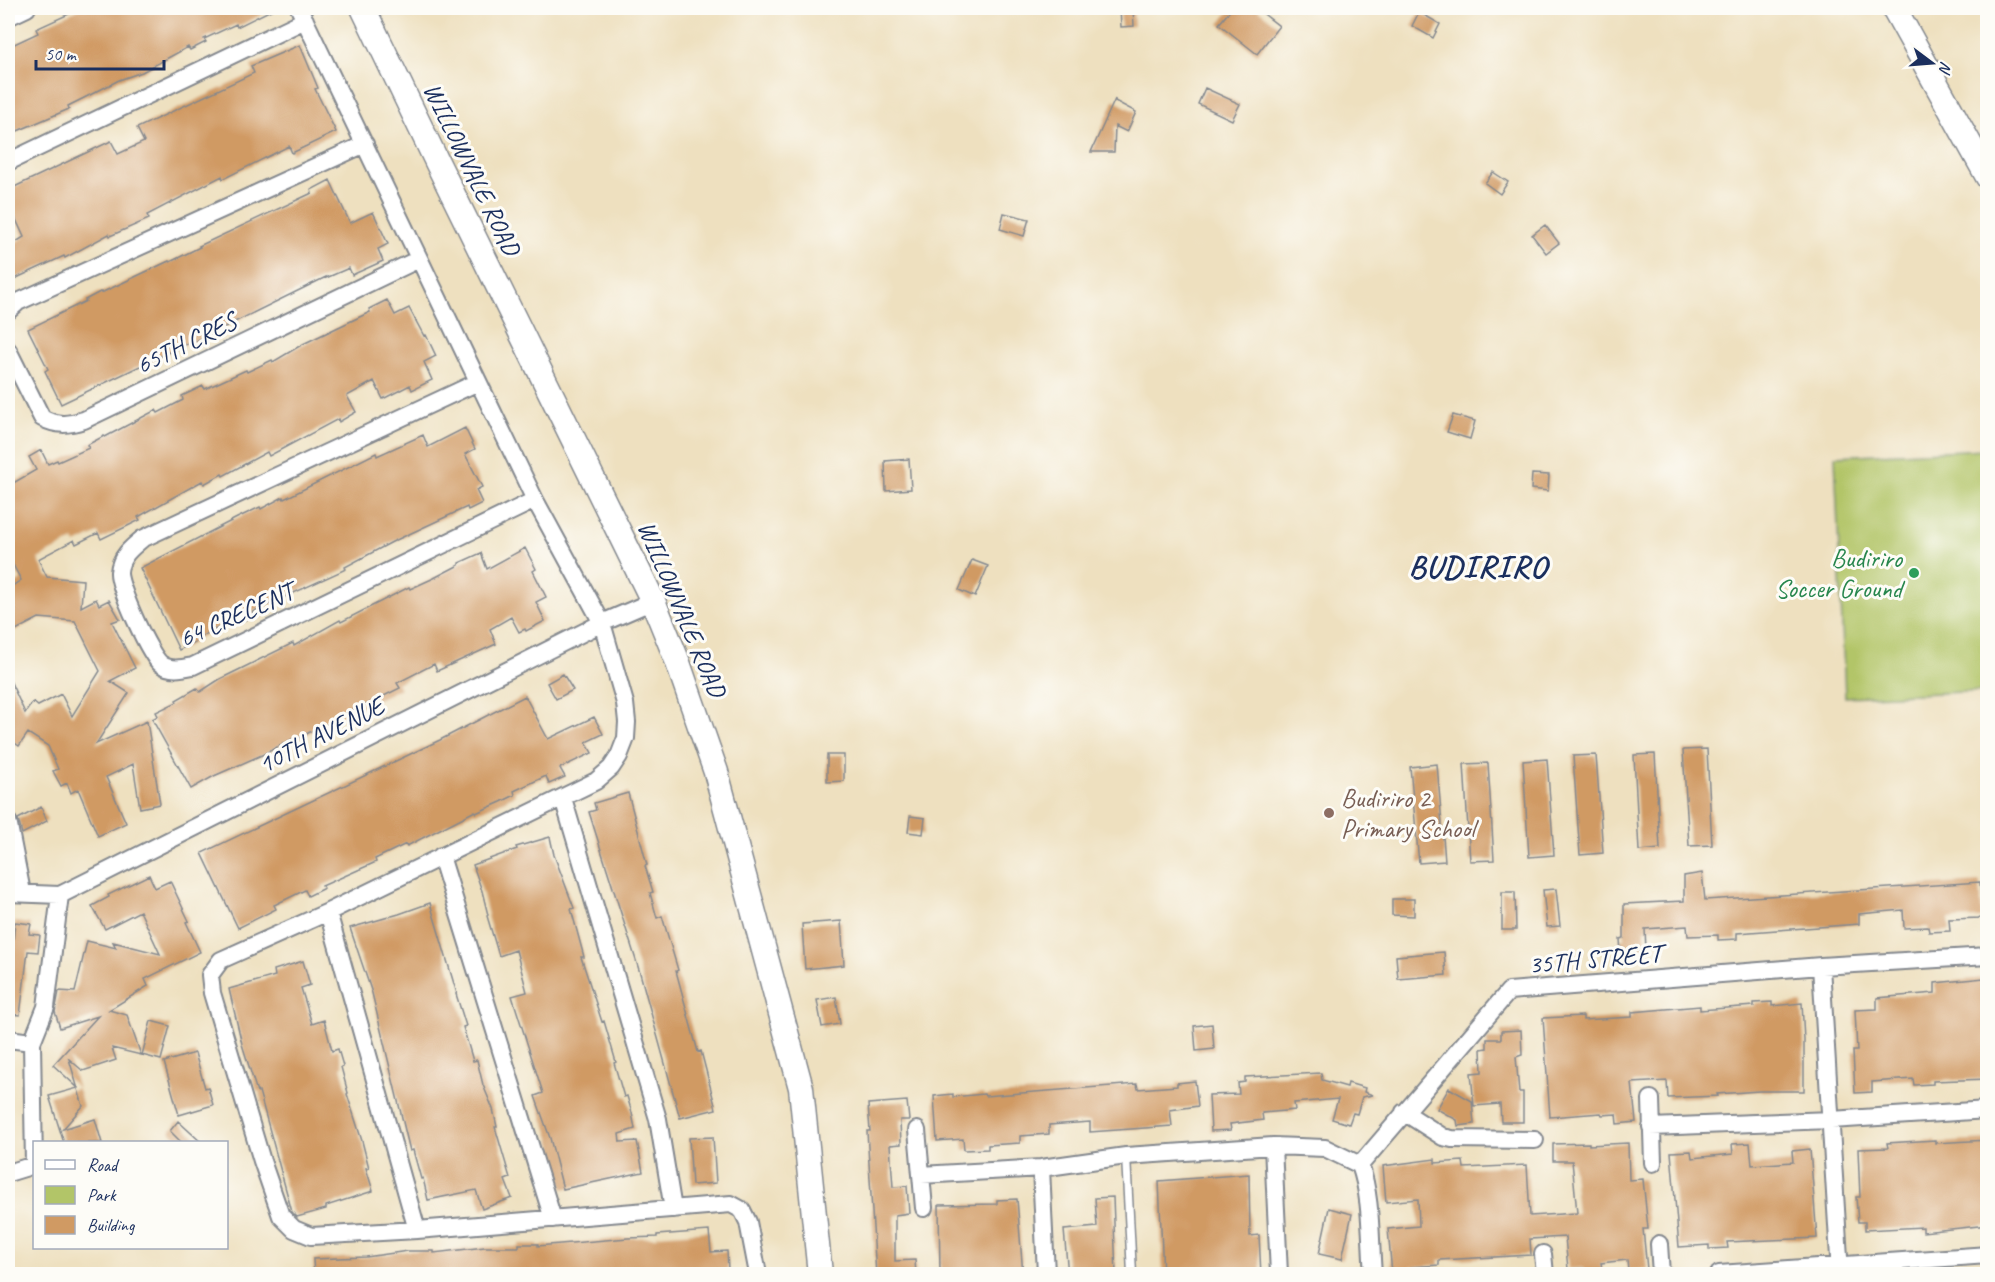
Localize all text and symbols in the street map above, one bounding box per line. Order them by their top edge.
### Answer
scale bar [36,33,164,71]
north arrow [1902,33,1962,93]
text: 50 m [45,43,78,65]
text: N [1934,59,1956,77]
street label: WILLOWVALE ROAD [416,77,529,263]
street label: 65TH CRES [130,303,245,382]
street label: WILLOWVALE ROAD [630,516,735,704]
place label: Budiriro Soccer Ground [1775,542,1906,605]
district label: BUDIRIRO [1408,546,1550,587]
marker: Budiriro Soccer Ground [1907,566,1921,580]
street label: 64 CRECENT [174,573,304,655]
street label: 10TH AVENUE [253,688,392,781]
place label: Budiriro 2 Primary School [1341,782,1479,845]
marker: Budiriro 2 Primary School [1322,806,1336,820]
street label: 35TH STREET [1527,936,1670,981]
legend [33,1141,228,1249]
text: Road [87,1154,120,1176]
text: Park [87,1184,117,1206]
text: Building [87,1214,136,1236]

